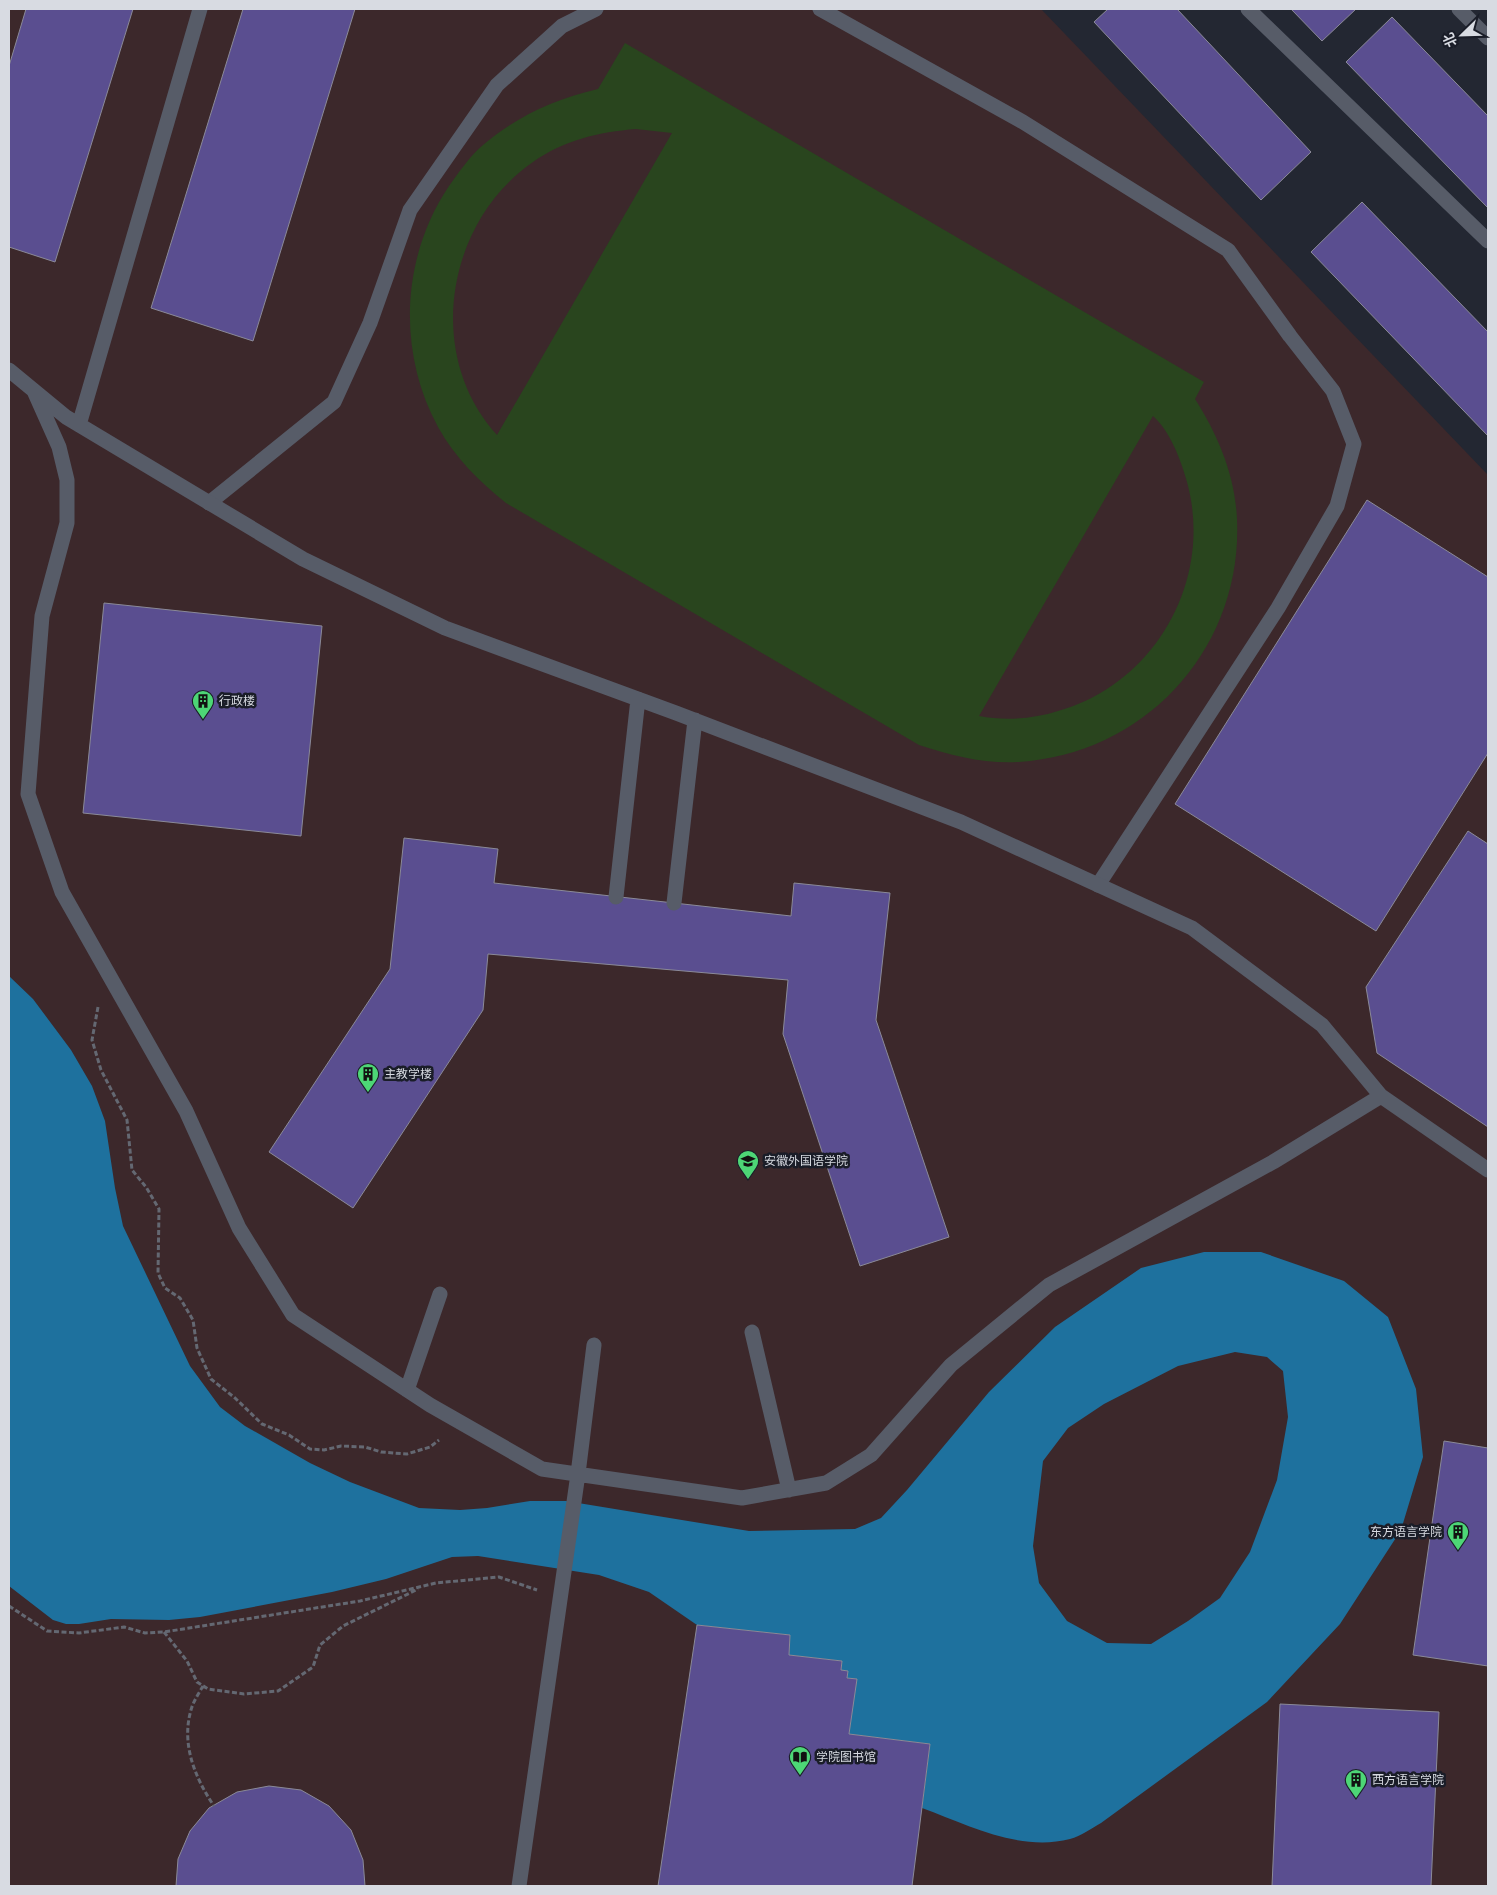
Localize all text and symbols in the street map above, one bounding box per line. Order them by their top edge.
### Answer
north arrow [1437,10,1487,60]
text: 北 [1439,30,1461,50]
building icon: 行政楼 [191,689,215,720]
place label: 行政楼 [219,693,255,709]
building icon: 主教学楼 [356,1062,380,1093]
place label: 主教学楼 [384,1066,432,1082]
school or university icon: 安徽外国语学院 [736,1149,760,1180]
place label: 安徽外国语学院 [764,1153,848,1169]
building icon: 东方语言学院 [1446,1520,1470,1551]
place label: 东方语言学院 [1370,1524,1442,1540]
library icon: 学院图书馆 [788,1745,812,1776]
place label: 学院图书馆 [816,1749,876,1765]
building icon: 西方语言学院 [1344,1768,1368,1799]
place label: 西方语言学院 [1372,1772,1444,1788]

